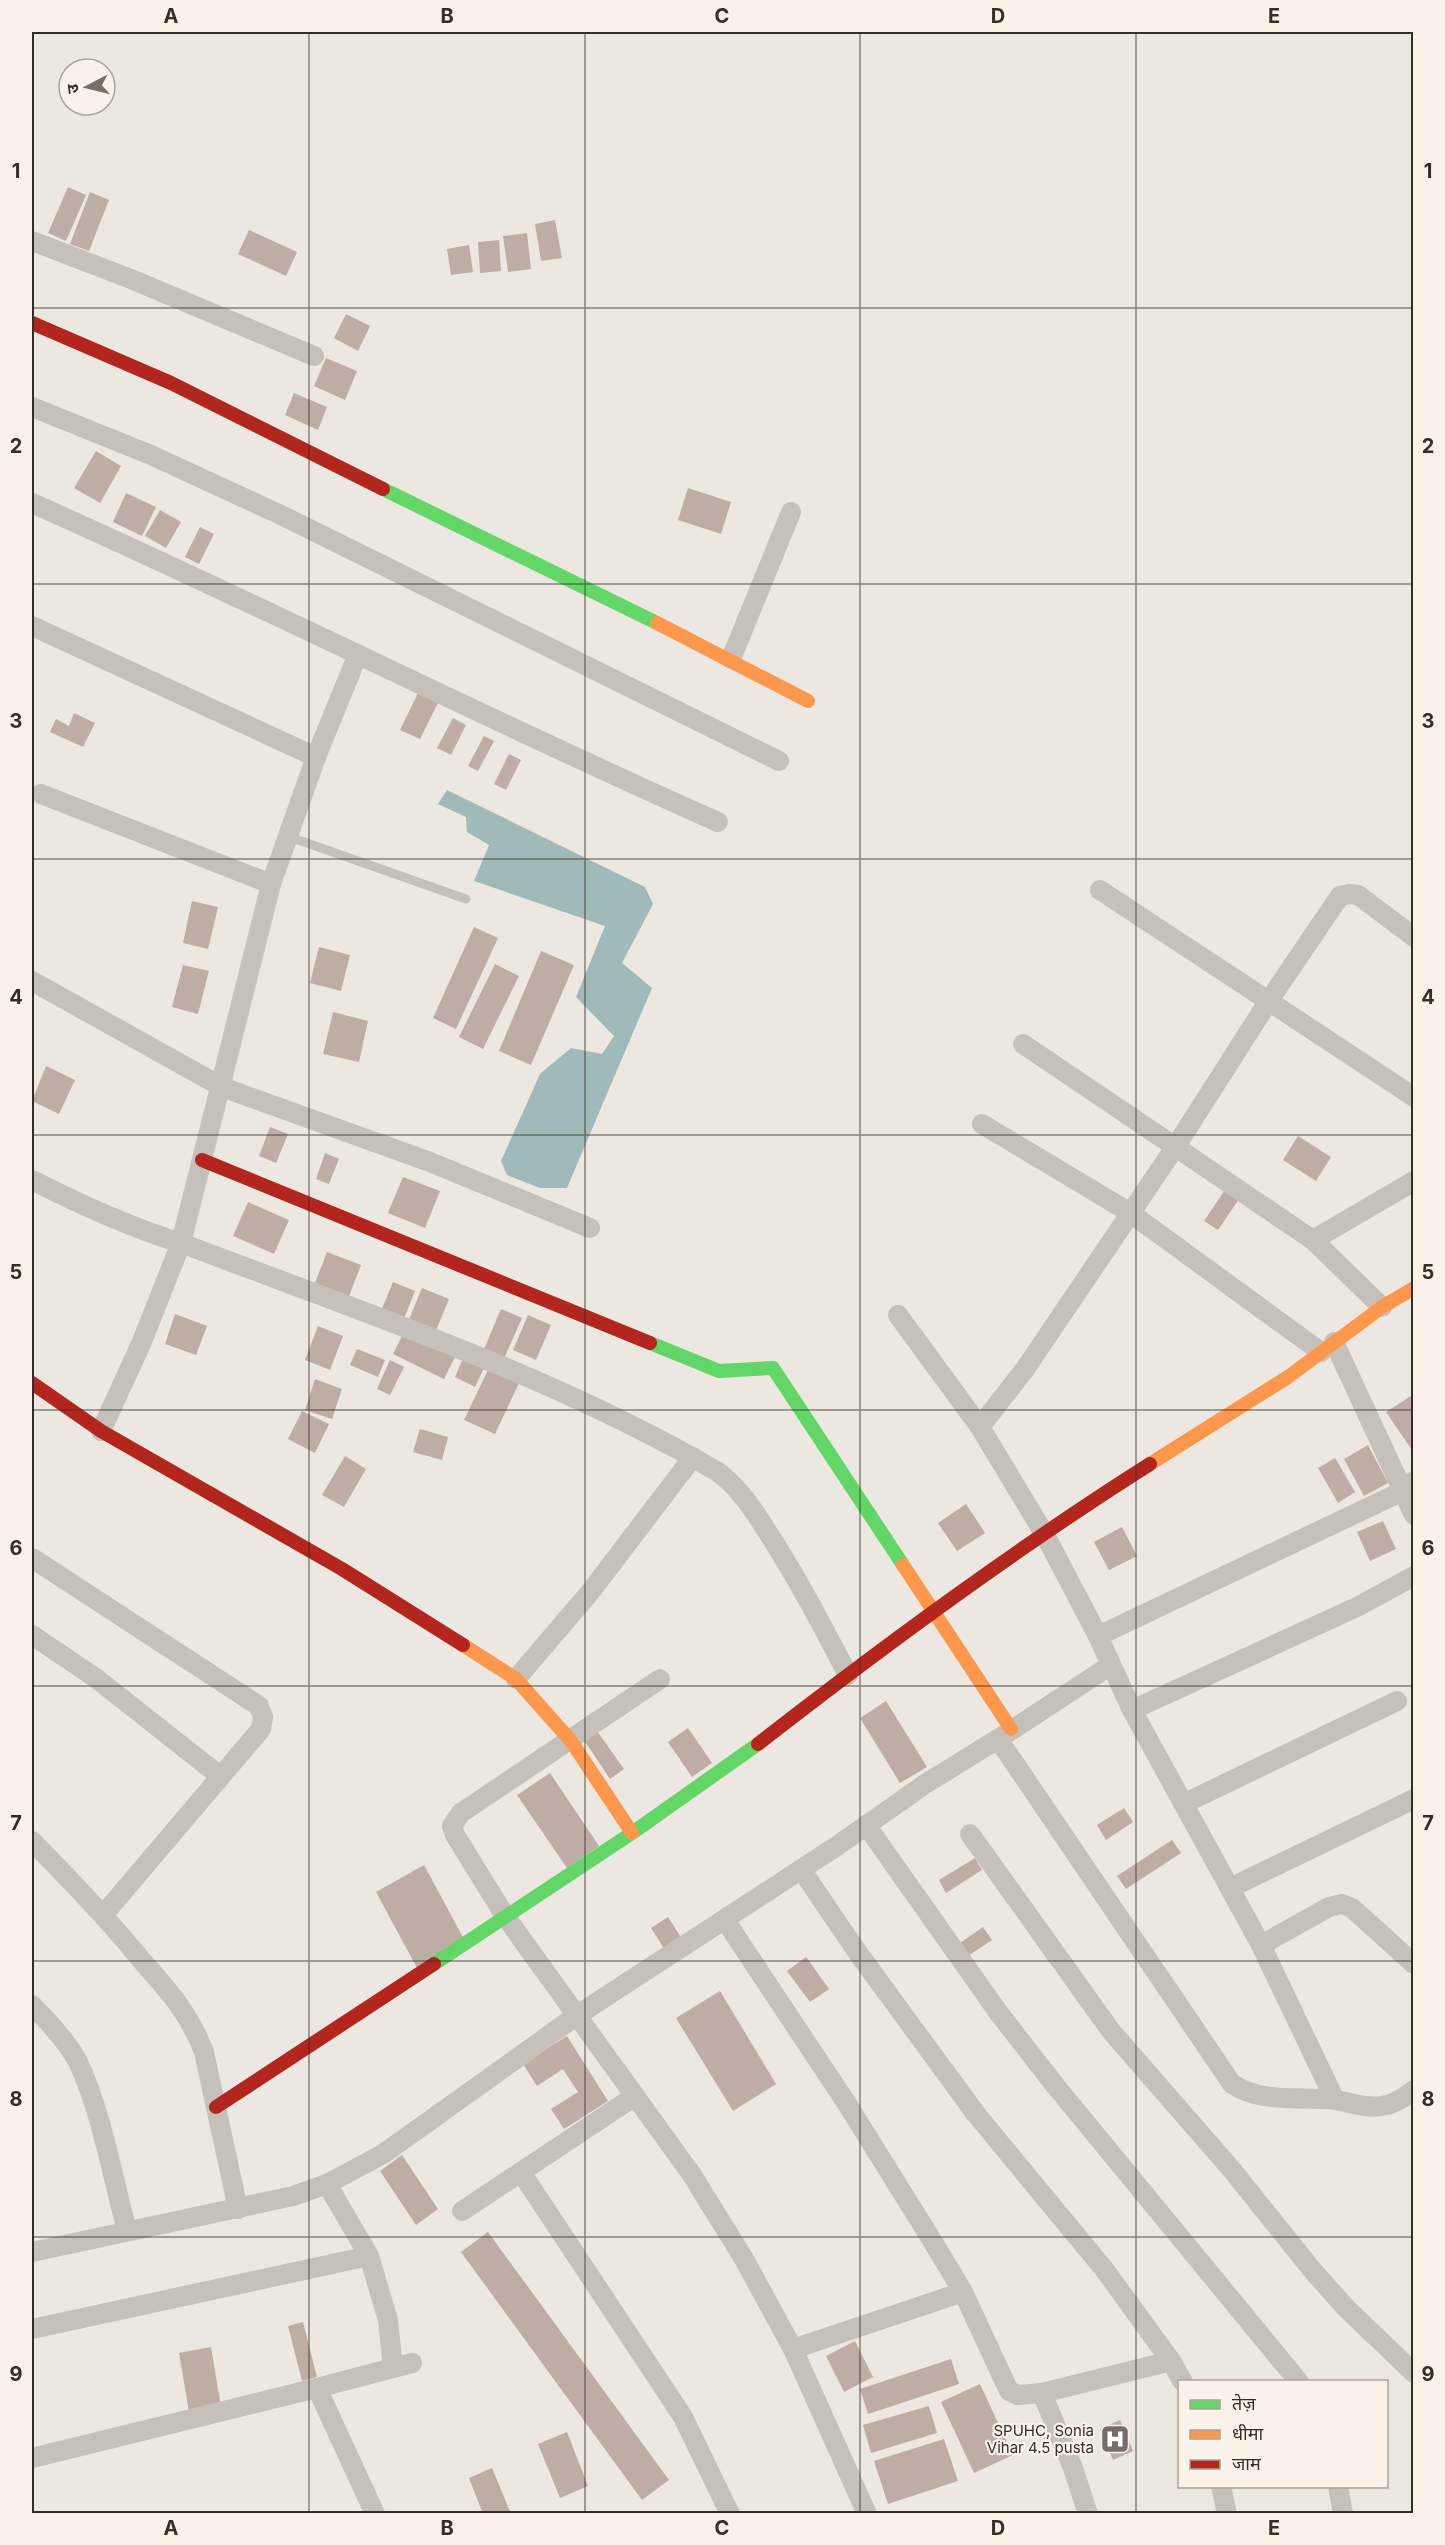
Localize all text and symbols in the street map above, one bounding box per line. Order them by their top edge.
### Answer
text: A [164,4,179,28]
text: B [440,4,454,28]
text: C [715,4,729,28]
text: D [991,4,1005,28]
text: E [1268,4,1280,28]
north arrow [57,57,117,117]
text: उ [62,82,83,95]
text: 1 [12,159,20,183]
text: 1 [1424,159,1432,183]
text: 2 [10,434,22,458]
text: 2 [1422,434,1434,458]
text: 3 [10,709,22,733]
text: 3 [1422,709,1434,733]
text: 4 [9,985,23,1009]
text: 4 [1421,985,1435,1009]
text: 5 [10,1260,22,1284]
text: 5 [1422,1260,1434,1284]
text: 6 [10,1536,23,1560]
text: 6 [1422,1536,1435,1560]
text: 7 [10,1811,22,1835]
text: 7 [1422,1811,1434,1835]
text: 8 [9,2087,23,2111]
text: 8 [1421,2087,1435,2111]
text: 9 [10,2362,23,2386]
text: 9 [1422,2362,1435,2386]
legend [1178,2380,1388,2488]
text: तेज़ [1232,2393,1256,2414]
place label: SPUHC, Sonia Vihar 4.5 pusta [987,2421,1094,2457]
hospital icon: SPUHC, Sonia Vihar 4.5 pusta [1099,2423,1131,2455]
text: धीमा [1232,2423,1263,2444]
text: जाम [1232,2453,1262,2474]
text: A [164,2516,179,2540]
text: B [440,2516,454,2540]
text: C [715,2516,729,2540]
text: D [991,2516,1005,2540]
text: E [1268,2516,1280,2540]

